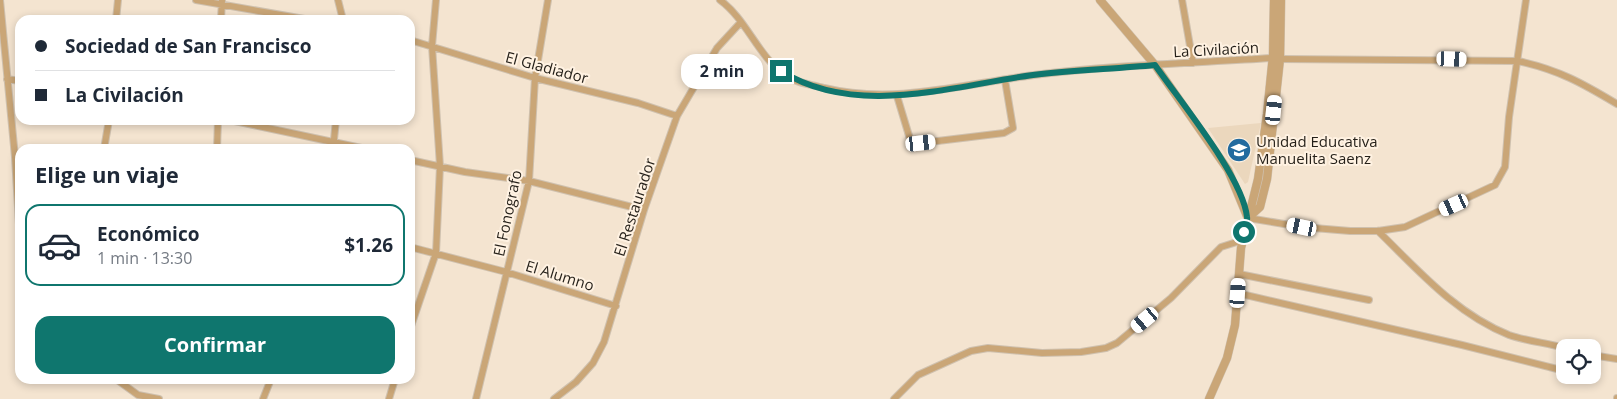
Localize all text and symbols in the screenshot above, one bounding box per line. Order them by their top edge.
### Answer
text: Sociedad de San Francisco [65,33,312,59]
street label: La Civilación [1173,37,1259,61]
street label: El Gladiador [504,46,590,88]
car [1436,51,1467,67]
callout: 2 min [681,54,764,88]
text: 2 min [700,60,744,82]
route end [770,60,792,82]
text: La Civilación [65,82,184,108]
car [1264,94,1283,126]
place label: Unidad Educativa Manuelita Saenz [1256,131,1378,168]
car [905,134,936,152]
school or university icon: Unidad Educativa Manuelita Saenz [1226,137,1252,163]
street label: El Restaurador [609,155,659,259]
text: Elige un viaje [35,159,179,189]
street label: El Fonografo [488,168,526,258]
car [1437,192,1470,218]
car [1285,217,1318,237]
text: Económico [97,221,199,247]
route start [1233,221,1255,243]
icon: car [37,223,82,268]
text: $1.26 [344,232,393,258]
text: 1 min · 13:30 [97,247,192,269]
street label: El Alumno [523,255,597,295]
car [1229,278,1246,308]
car [1128,305,1161,335]
button: Confirmar [35,316,395,374]
map controls [1556,339,1601,384]
button: locate [1556,339,1601,384]

